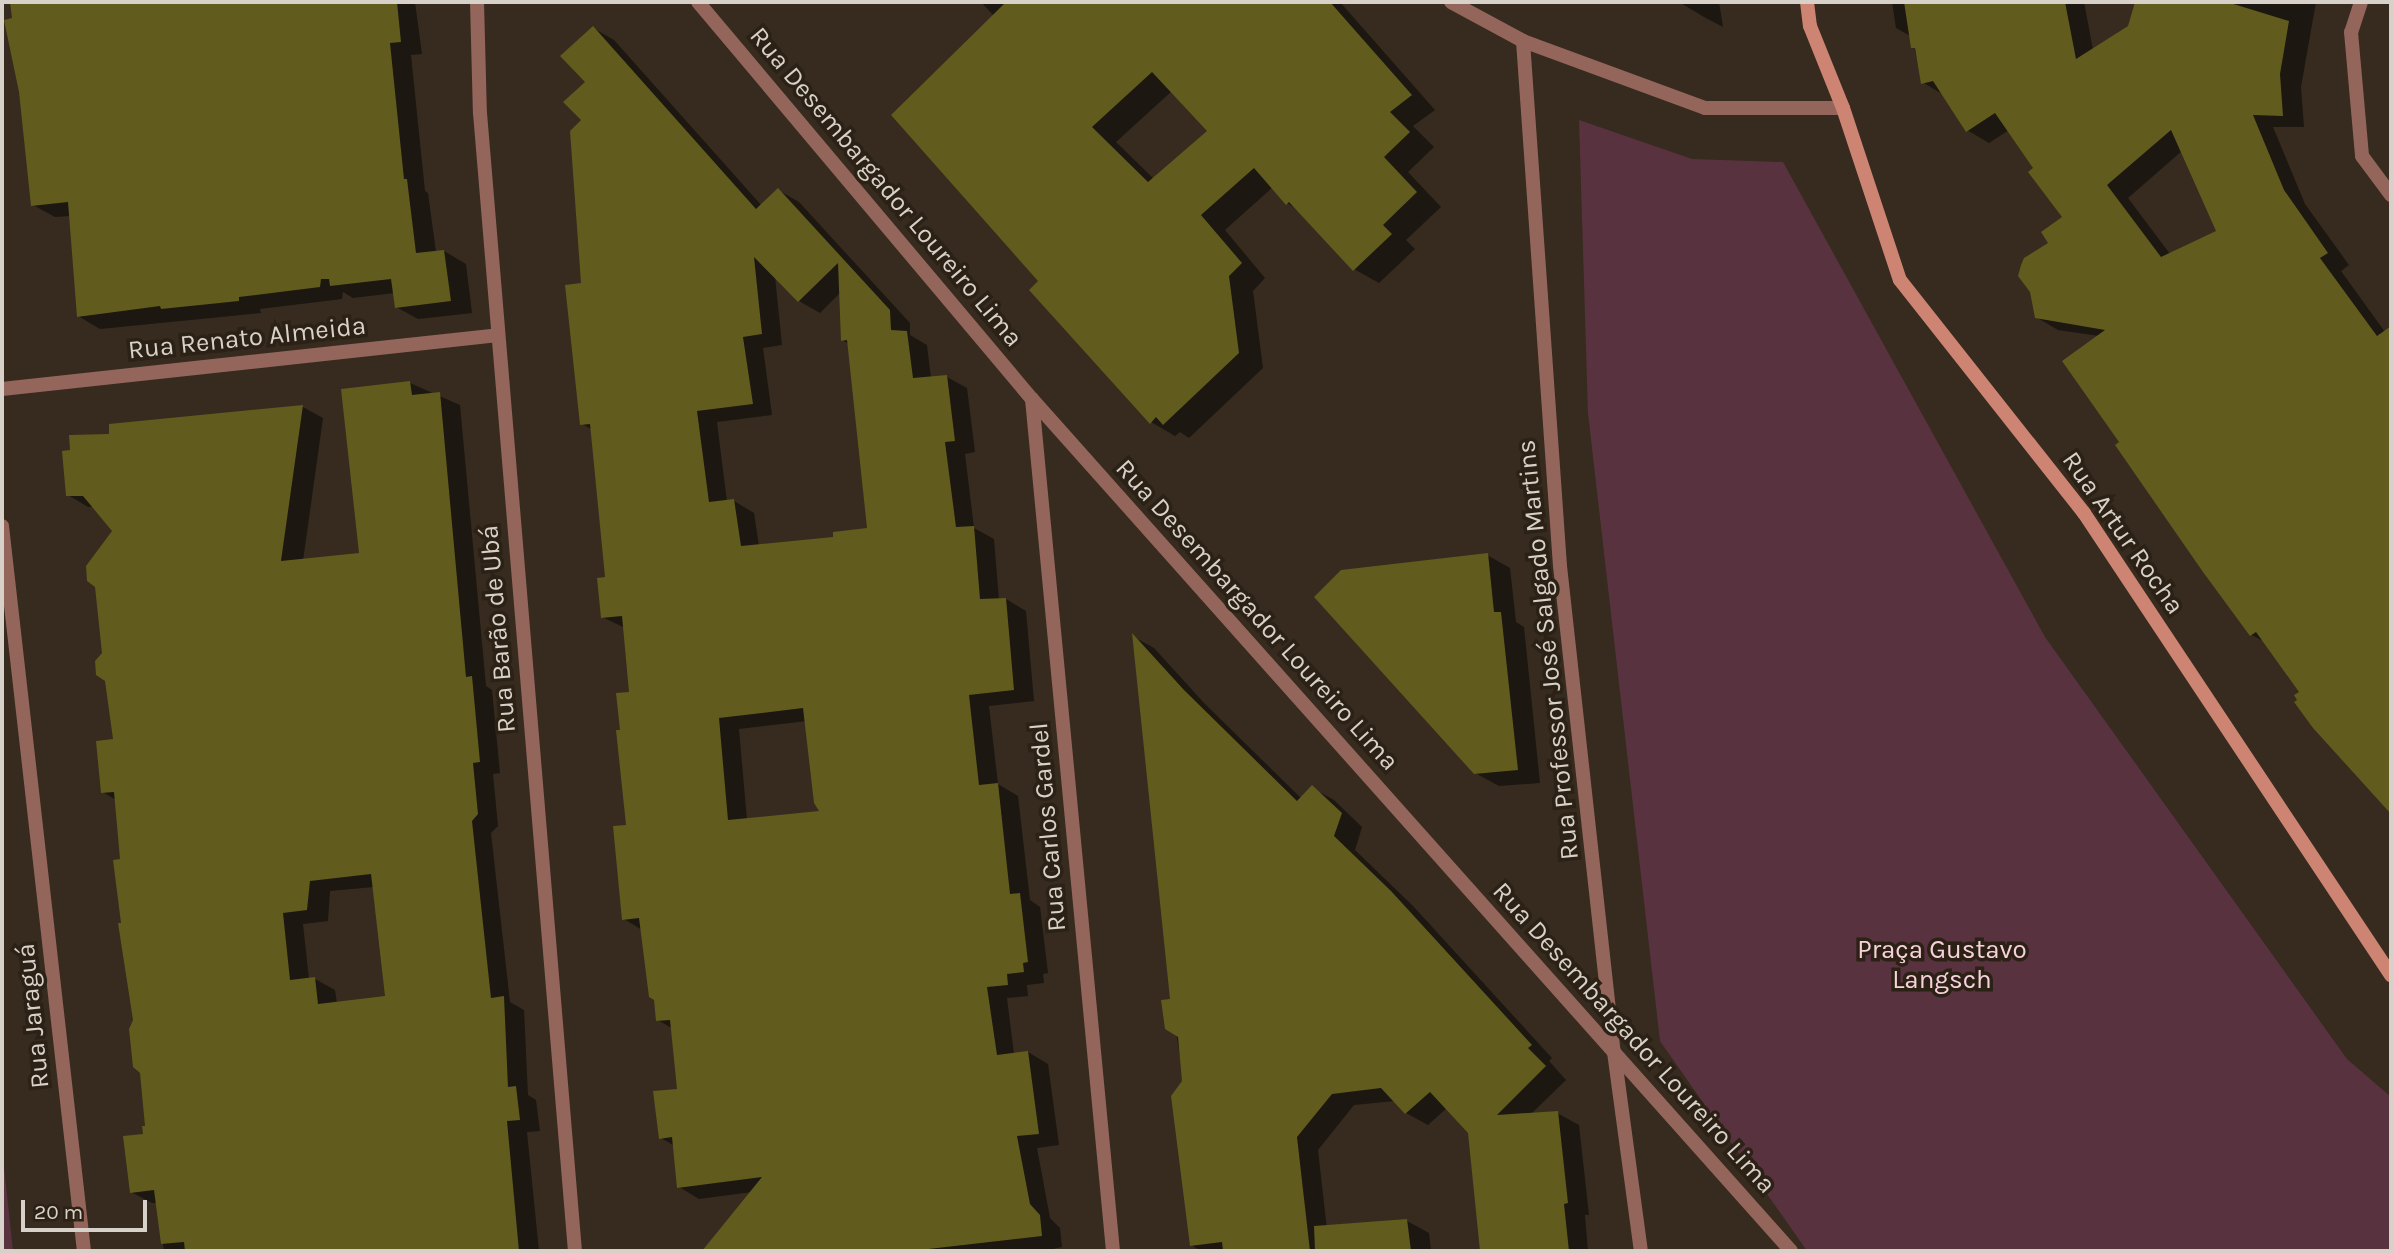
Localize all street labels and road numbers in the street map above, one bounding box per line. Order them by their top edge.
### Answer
street label: Rua Desembargador Loureiro Lima [743,21,1029,353]
street label: Rua Renato Almeida [127,310,367,366]
street label: Rua Professor José Salgado Martins [1510,438,1586,862]
street label: Rua Artur Rocha [2055,446,2191,620]
street label: Rua Desembargador Loureiro Lima [1109,453,1405,777]
street label: Rua Barão de Ubá [473,524,523,734]
street label: Rua Carlos Gardel [1023,721,1073,933]
street label: Rua Desembargador Loureiro Lima [1486,876,1782,1200]
street label: Rua Jaraguá [10,942,56,1090]

